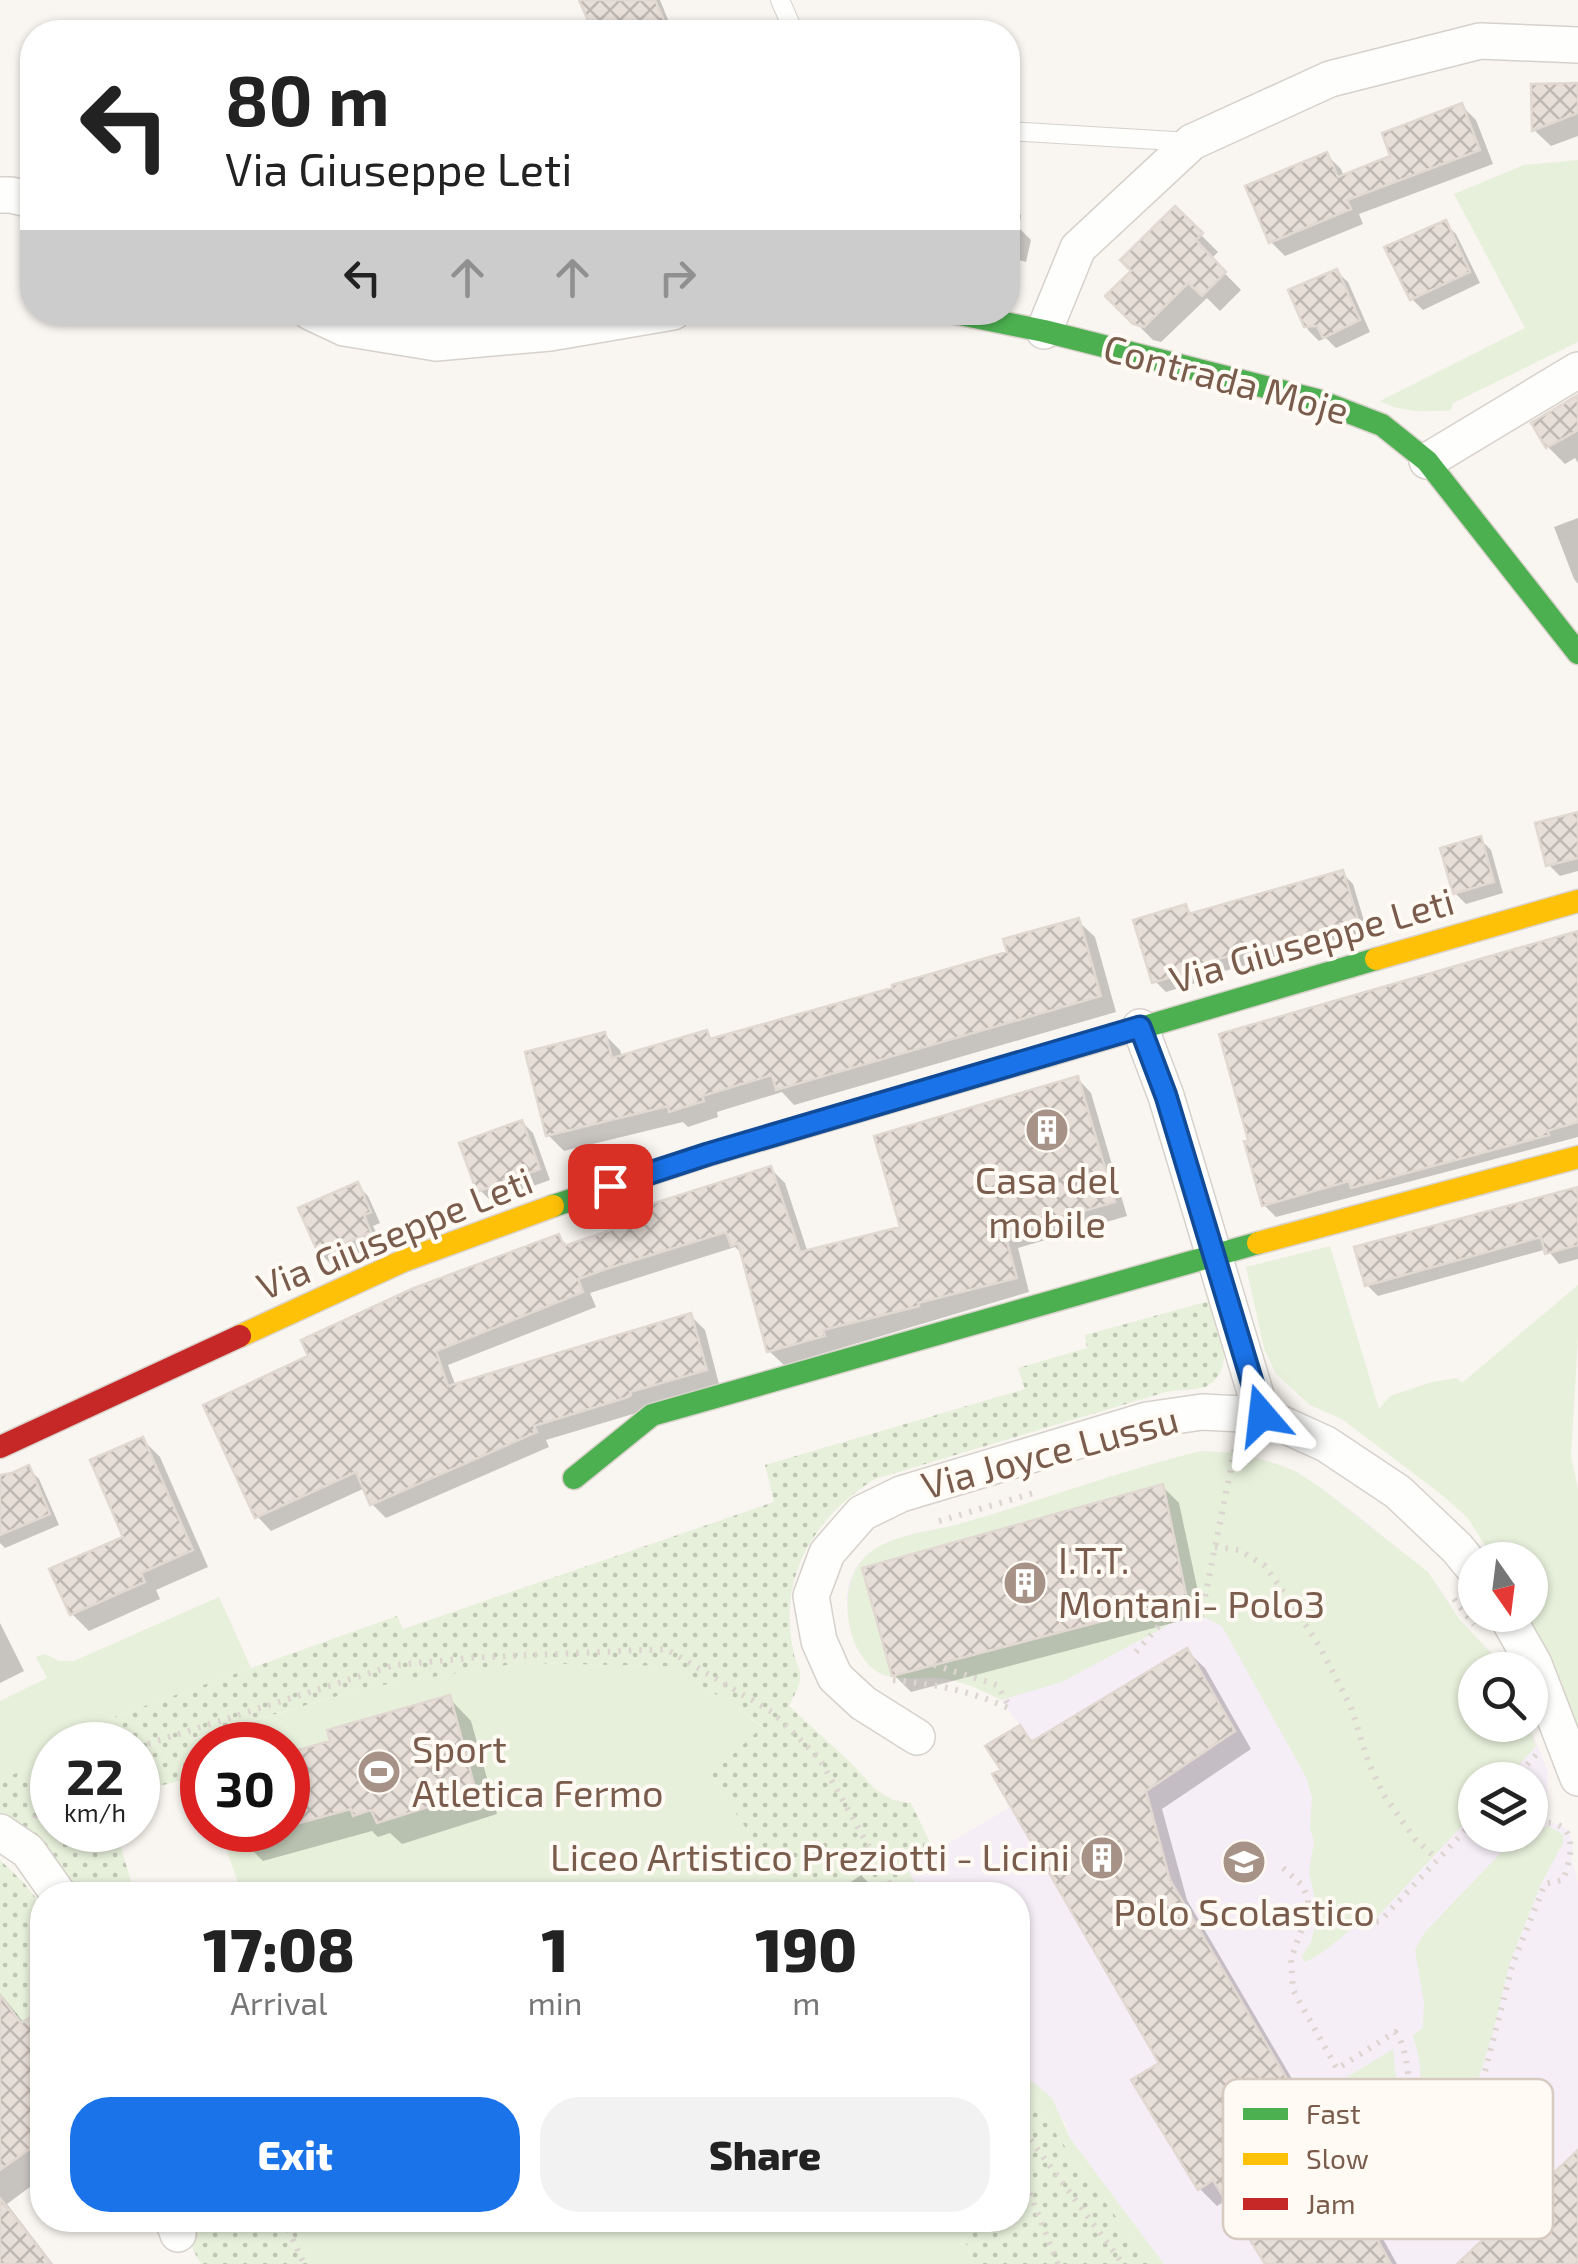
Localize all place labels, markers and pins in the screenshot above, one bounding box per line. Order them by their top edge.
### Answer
building icon: Casa del mobile [1024,1107,1070,1153]
pin [568,1144,653,1229]
place label: Casa del mobile [975,1156,1119,1246]
place label: I.T.T. Montani- Polo3 [1058,1536,1325,1626]
building icon: I.T.T. Montani- Polo3 [1002,1560,1048,1606]
place label: Sport Atletica Fermo [412,1725,664,1815]
sports icon: Sport Atletica Fermo [356,1749,402,1795]
place label: Liceo Artistico Preziotti - Licini [550,1833,1070,1879]
building icon: Liceo Artistico Preziotti - Licini [1079,1835,1125,1881]
school or university icon: Polo Scolastico [1221,1839,1267,1885]
place label: Polo Scolastico [1113,1888,1375,1934]

